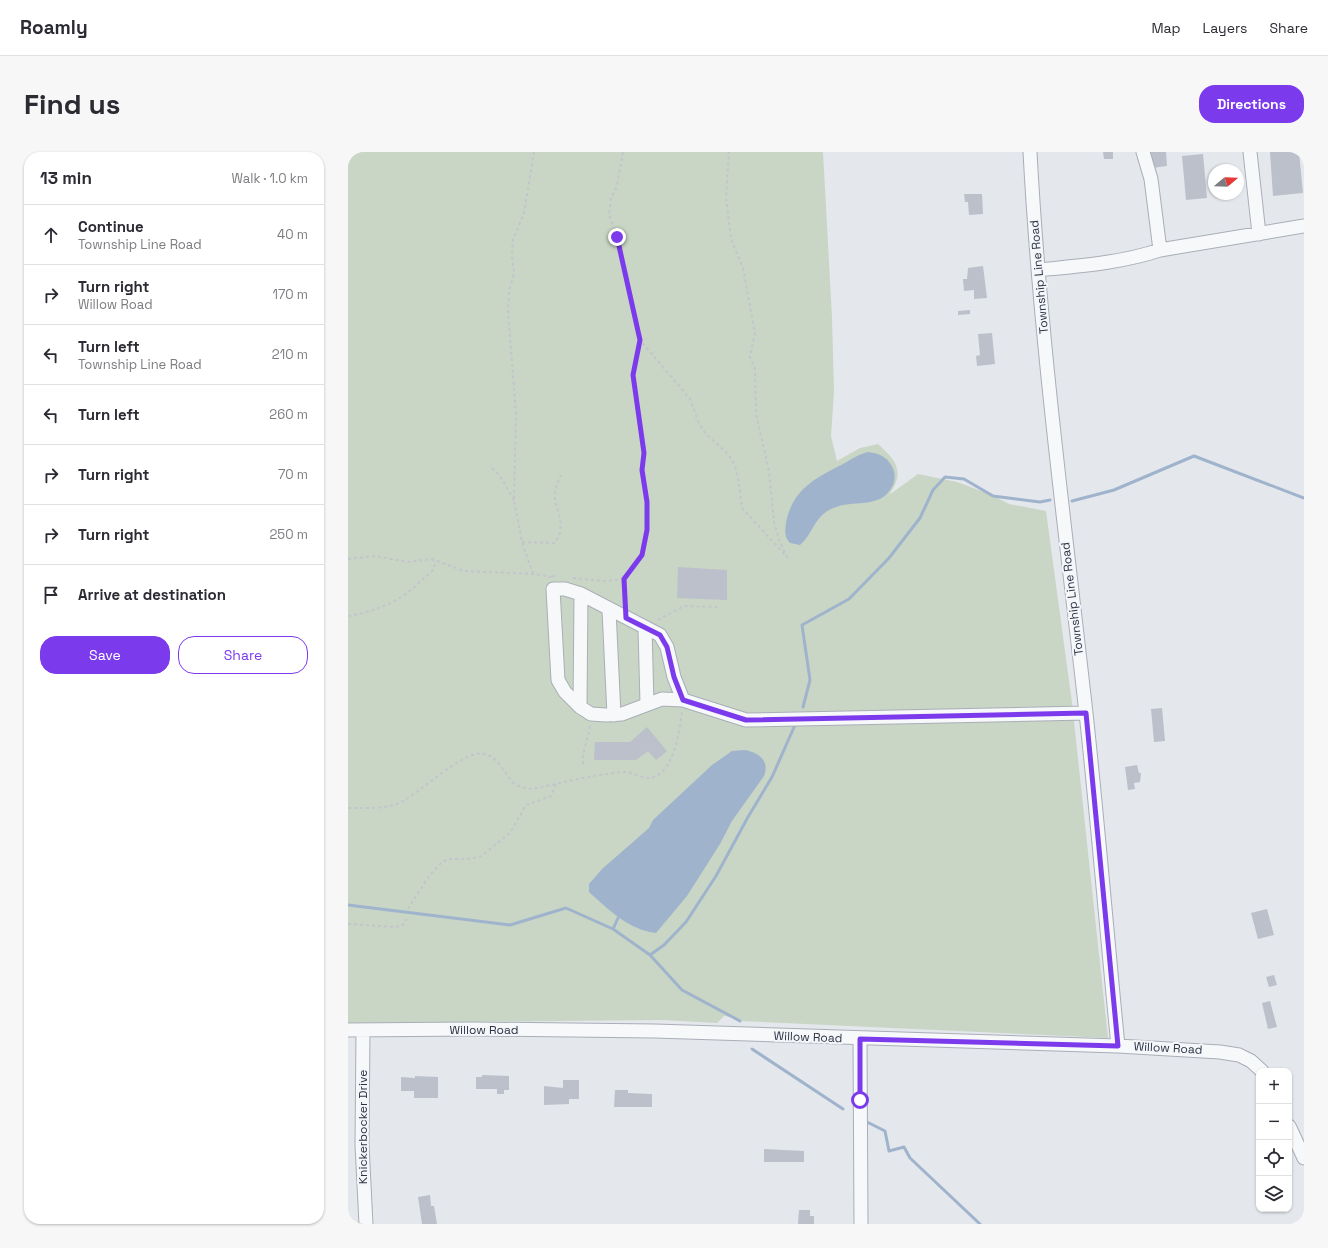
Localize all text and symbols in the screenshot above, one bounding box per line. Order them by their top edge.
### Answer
text: Roamly [20,15,88,40]
text: Map [1151,19,1181,37]
text: Layers [1203,19,1247,37]
text: Share [1269,19,1308,37]
button: Directions [1199,85,1304,123]
text: Find us [24,86,121,122]
north arrow [1208,164,1244,200]
text: 13 min [40,167,92,189]
text: Walk · 1.0 km [232,170,308,187]
text: Continue [78,217,144,236]
street label: Township Line Road [1026,219,1052,335]
icon: ahead [40,224,62,246]
text: 40 m [277,226,308,243]
route end [608,228,626,246]
text: Township Line Road [78,236,202,253]
text: Turn right [78,277,149,296]
icon: right [40,284,62,306]
text: 170 m [272,286,308,303]
text: Willow Road [78,296,153,313]
text: Turn left [78,337,140,356]
icon: left [40,344,62,366]
text: 210 m [272,346,308,363]
text: Township Line Road [78,356,202,373]
icon: left [40,404,62,426]
text: Turn left [78,405,140,424]
text: 260 m [269,406,308,423]
icon: right [40,464,62,486]
text: Turn right [78,465,149,484]
text: 70 m [278,466,308,483]
icon: right [40,524,62,546]
text: Turn right [78,525,149,544]
text: 250 m [270,526,308,543]
street label: Township Line Road [1057,541,1087,657]
icon: arrive [40,584,62,606]
text: Arrive at destination [78,585,226,604]
button: Save [40,636,170,674]
button: Share [178,636,308,674]
street label: Willow Road [450,1022,518,1038]
street label: Willow Road [773,1028,843,1046]
street label: Willow Road [1133,1038,1203,1058]
map controls [1256,1068,1292,1212]
button: + [1256,1068,1292,1104]
street label: Knickerbocker Drive [355,1070,371,1184]
route start [851,1091,869,1109]
button: − [1256,1104,1292,1140]
button: locate [1256,1140,1292,1176]
button: layers [1256,1176,1292,1212]

